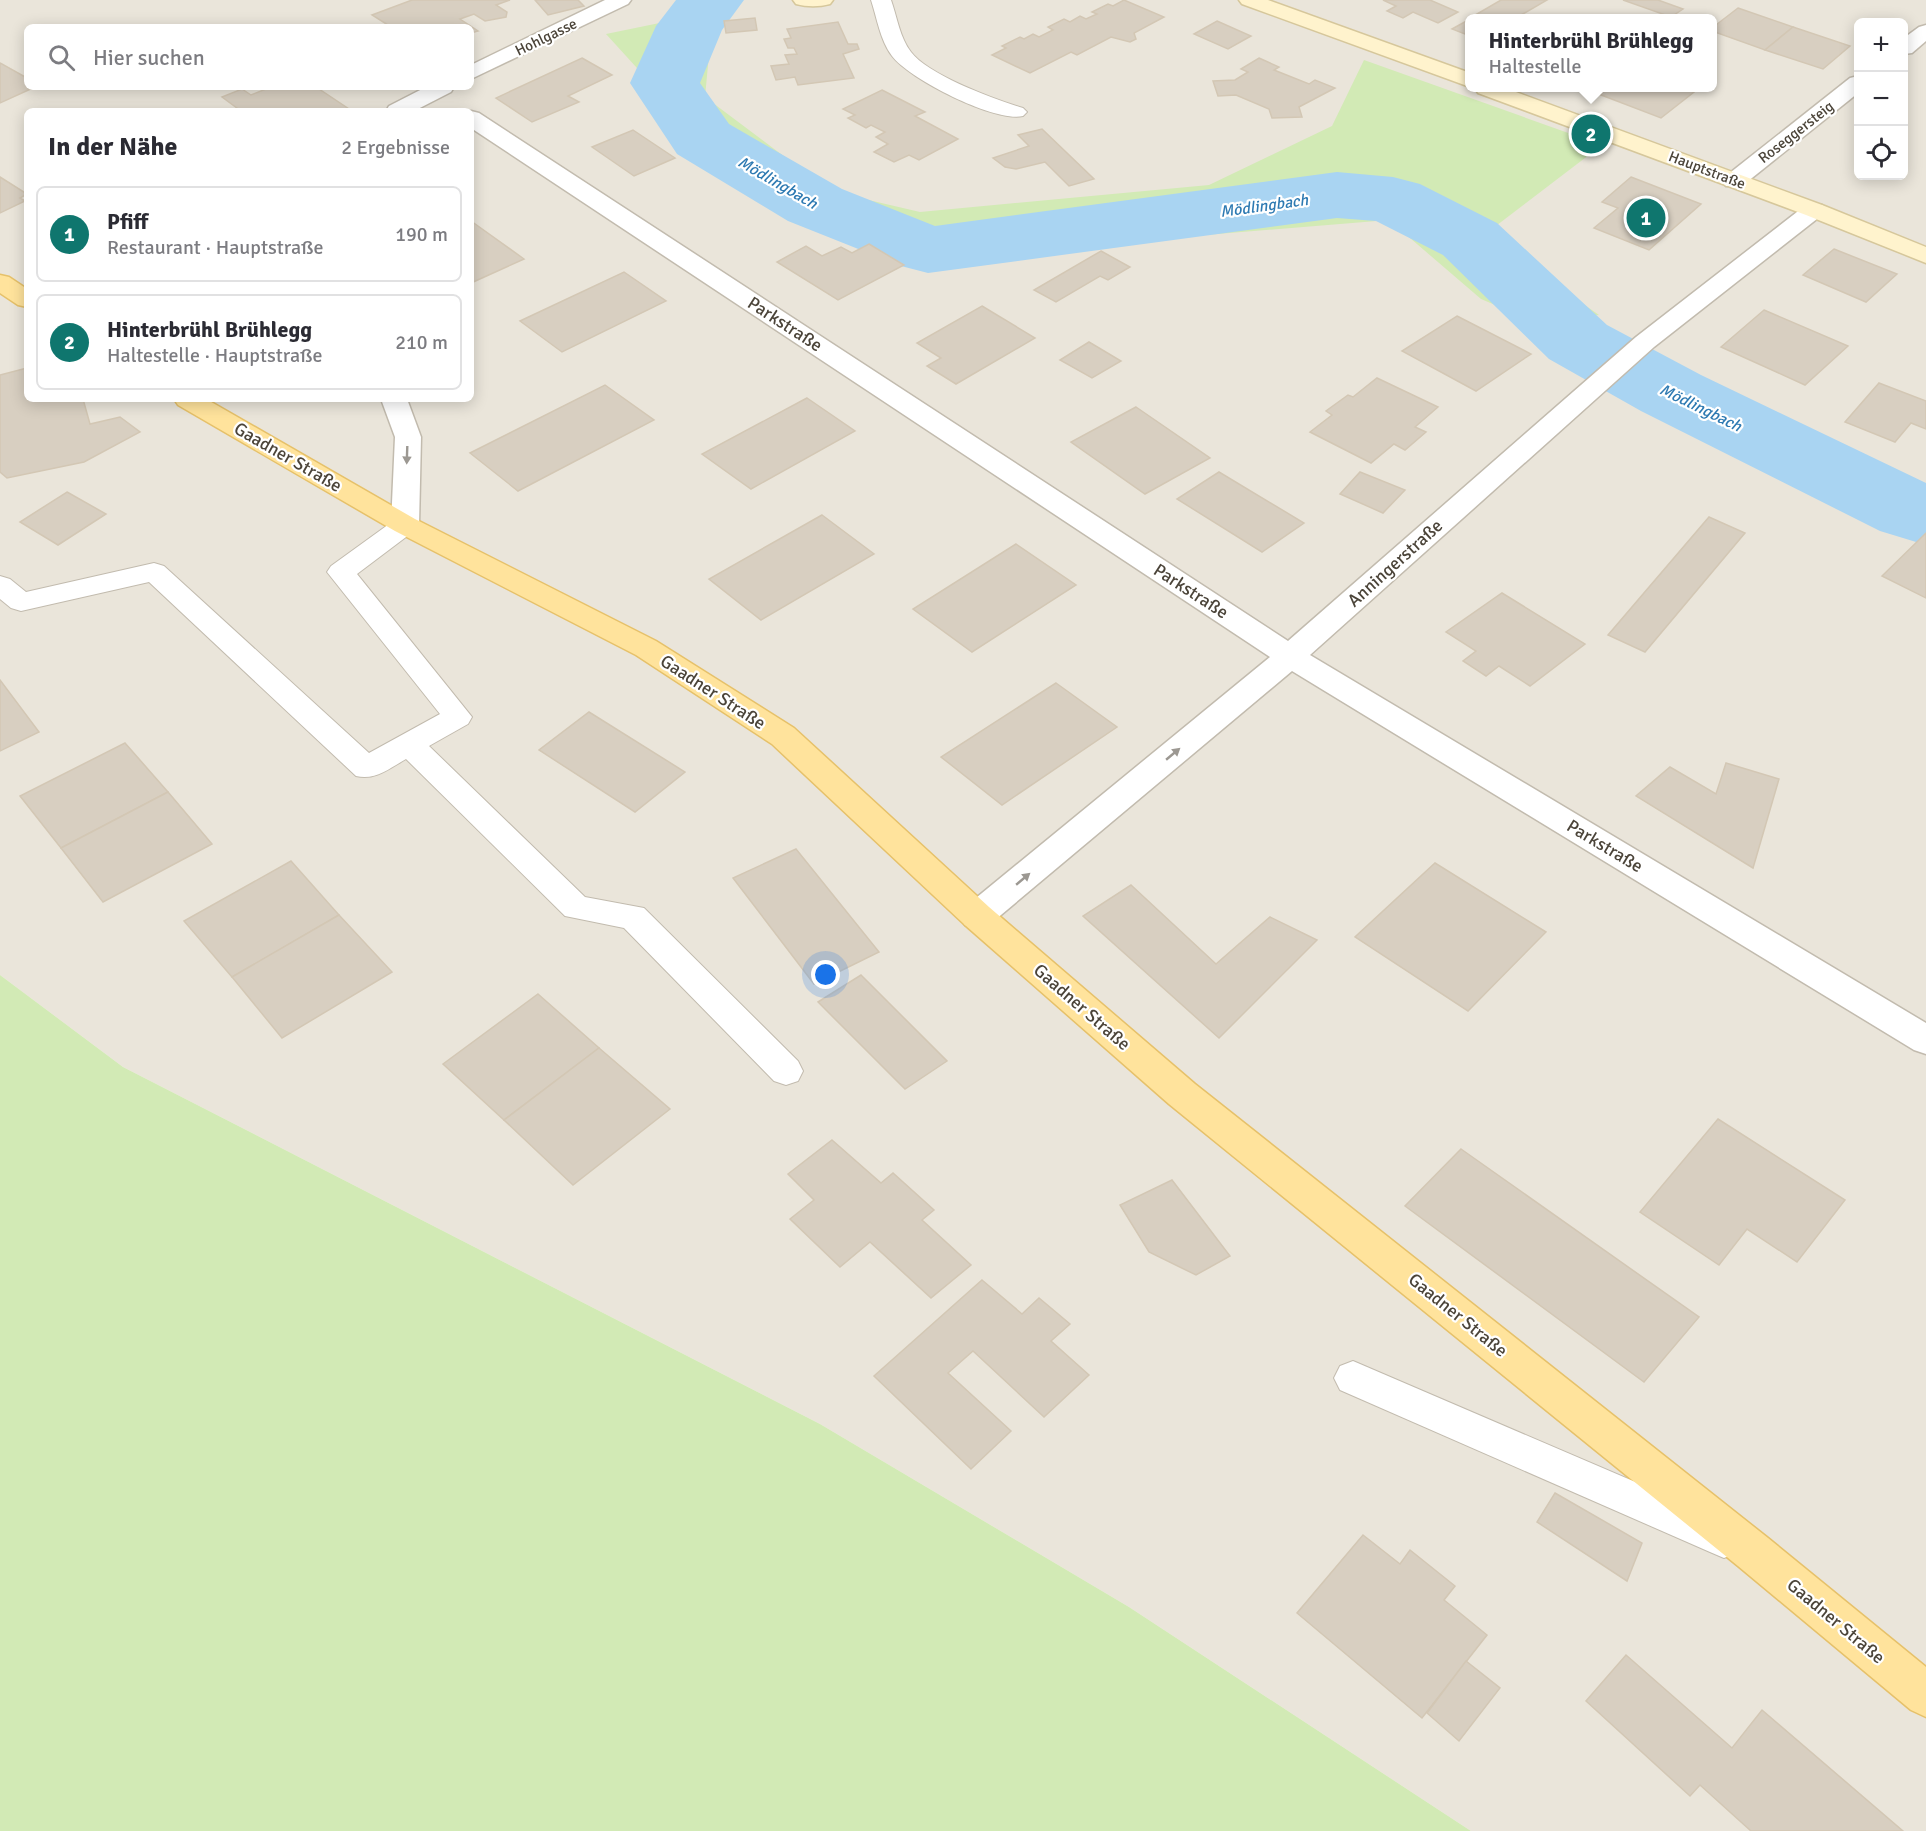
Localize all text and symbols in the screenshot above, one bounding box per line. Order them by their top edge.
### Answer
street label: Hohlgasse [512,14,580,60]
popup [1465,14,1717,92]
map controls [1854,18,1908,180]
button: + [1854,18,1908,72]
search box [24,24,474,90]
text: Hinterbrühl Brühlegg [1489,27,1694,54]
icon: search [45,41,78,74]
text: Hier suchen [93,44,205,71]
text: Haltestelle [1489,54,1581,79]
button: − [1854,72,1908,126]
street label: Roseggersteig [1755,97,1837,167]
pin: 2 [1572,112,1610,156]
button: locate [1854,126,1908,180]
text: In der Nähe [48,131,178,163]
text: 2 Ergebnisse [341,135,450,160]
street label: Hauptstraße [1666,147,1748,193]
water label: Mödlingbach [734,152,822,214]
water label: Mödlingbach [1219,190,1311,222]
pin: 1 [1626,196,1666,240]
text: Pfiff [107,208,148,235]
text: 1 [64,222,75,247]
text: 190 m [395,222,448,247]
text: Restaurant · Hauptstraße [107,235,324,260]
street label: Parkstraße [743,292,827,356]
text: Hinterbrühl Brühlegg [107,316,312,343]
text: 2 [64,330,75,355]
text: 210 m [395,330,448,355]
text: Haltestelle · Hauptstraße [107,343,323,368]
water label: Mödlingbach [1656,379,1746,437]
street label: Gaadner Straße [230,417,346,497]
one-way arrow [403,446,412,465]
street label: Anningerstraße [1343,514,1447,612]
street label: Parkstraße [1149,559,1233,623]
street label: Gaadner Straße [656,650,770,734]
one-way arrow [1165,748,1181,761]
street label: Parkstraße [1563,815,1647,877]
one-way arrow [1015,873,1031,886]
street label: Gaadner Straße [1029,959,1135,1055]
your location [811,960,840,989]
street label: Gaadner Straße [1404,1268,1512,1362]
street label: Gaadner Straße [1783,1574,1889,1668]

